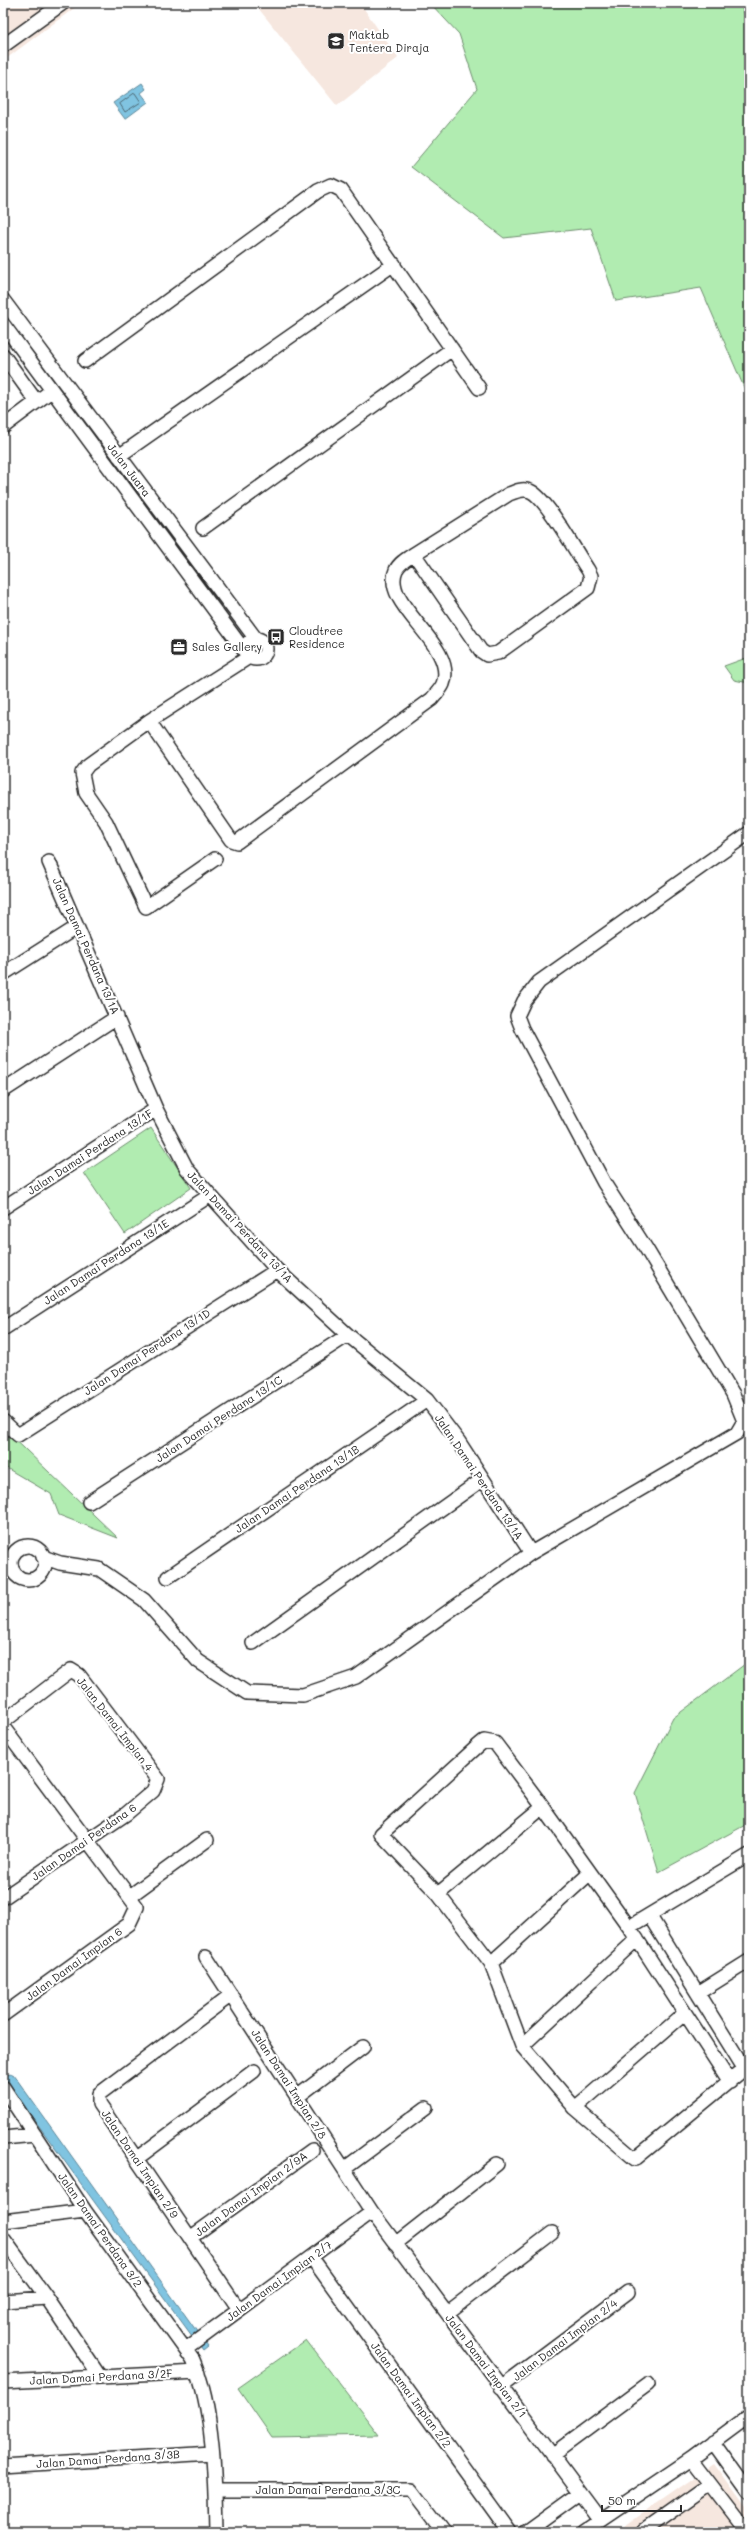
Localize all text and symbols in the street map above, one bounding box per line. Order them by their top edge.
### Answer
place label: Maktab Tentera Diraja [349,27,430,55]
school or university icon: Maktab Tentera Diraja [326,31,346,51]
street label: Jalan Juara [104,440,155,500]
place label: Cloudtree Residence [289,623,345,651]
bus stop icon: Cloudtree Residence [266,627,286,647]
office icon: Sales Gallery [169,637,189,657]
place label: Sales Gallery [192,639,262,654]
street label: Jalan Damai Perdana 13/1A [49,875,123,1016]
street label: Jalan Damai Perdana 13/1F [24,1105,155,1198]
street label: Jalan Damai Perdana 13/1A [184,1167,296,1286]
street label: Jalan Damai Perdana 13/1E [40,1215,171,1308]
street label: Jalan Damai Perdana 13/1D [81,1305,213,1398]
street label: Jalan Damai Perdana 13/1C [152,1372,285,1465]
street label: Jalan Damai Perdana 13/1A [432,1411,527,1542]
street label: Jalan Damai Perdana 13/1B [231,1441,362,1536]
street label: Jalan Damai Impian 4 [74,1673,157,1774]
street label: Jalan Damai Perdana 6 [28,1800,139,1884]
street label: Jalan Damai Impian 6 [22,1923,125,2004]
street label: Jalan Damai Impian 2/8 [248,2026,331,2142]
street label: Jalan Damai Impian 2/9 [99,2107,183,2221]
street label: Jalan Damai Impian 2/9A [192,2148,310,2239]
street label: Jalan Damai Perdana 3/2 [55,2169,146,2290]
street label: Jalan Damai Impian 2/7 [223,2237,335,2324]
street label: Jalan Damai Impian 2/4 [509,2295,621,2384]
street label: Jalan Damai Impian 2/1 [442,2311,530,2421]
street label: Jalan Damai Impian 2/2 [368,2339,455,2451]
street label: Jalan Damai Perdana 3/2F [29,2365,173,2388]
street label: Jalan Damai Perdana 3/3B [36,2446,180,2471]
street label: Jalan Damai Perdana 3/3C [256,2482,401,2497]
scale bar [602,2487,681,2513]
text: 50 m [608,2492,636,2508]

